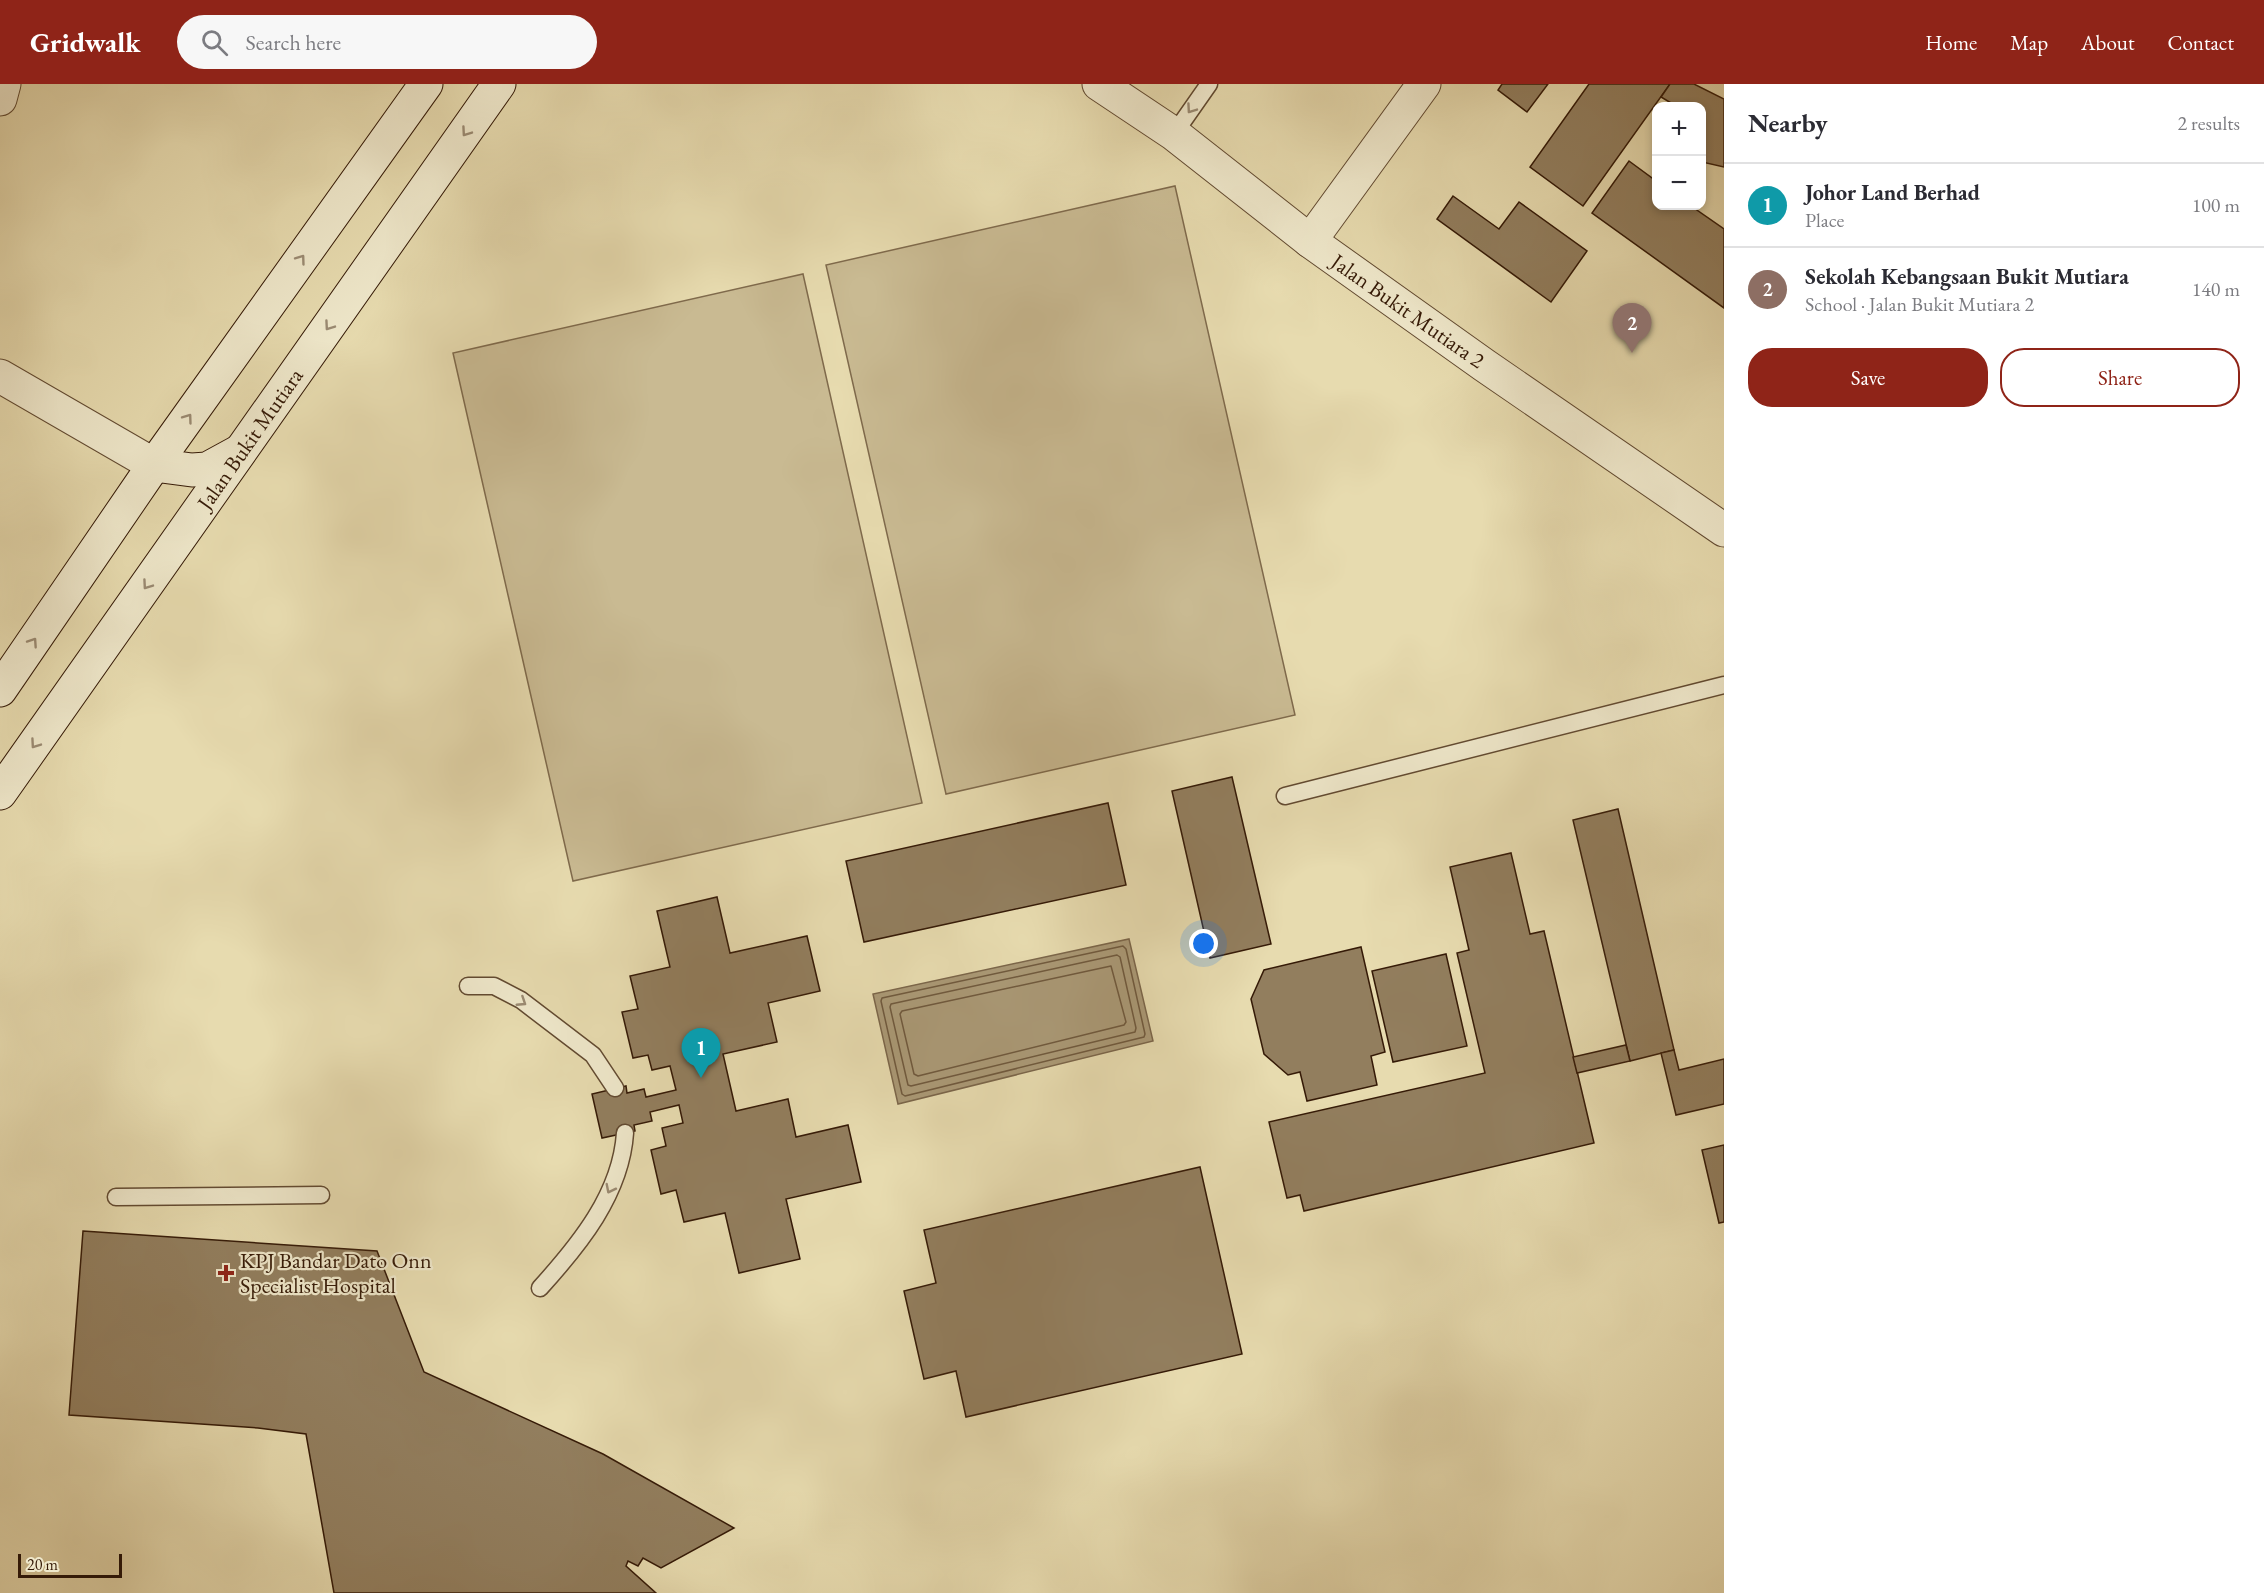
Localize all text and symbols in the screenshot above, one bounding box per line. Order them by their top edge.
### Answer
search box [177,15,597,69]
text: Gridwalk [30,24,141,60]
icon: search [198,26,231,59]
text: Search here [246,28,341,57]
text: Home [1925,29,1977,56]
text: Map [2010,29,2048,56]
text: About [2081,29,2134,56]
text: Contact [2167,29,2234,56]
one-way arrow [1188,102,1199,113]
map controls [1652,102,1706,210]
button: + [1652,102,1706,156]
text: Nearby [1748,106,1828,140]
text: 2 results [2177,110,2240,136]
one-way arrow [462,125,473,136]
button: − [1652,156,1706,210]
text: Johor Land Berhad [1805,178,1980,207]
text: 1 [1762,192,1773,218]
text: 100 m [2192,192,2240,218]
text: Place [1805,207,1844,233]
street label: Jalan Bukit Mutiara 2 [1324,246,1491,375]
one-way arrow [294,254,305,265]
text: Sekolah Kebangsaan Bukit Mutiara [1805,262,2129,291]
text: 2 [1762,276,1773,302]
text: 140 m [2192,276,2240,302]
text: School · Jalan Bukit Mutiara 2 [1805,291,2034,317]
pin: 2 [1612,304,1652,353]
one-way arrow [325,319,336,330]
button: Save [1748,348,1988,407]
button: Share [2000,348,2240,407]
street label: Jalan Bukit Mutiara [189,362,310,517]
one-way arrow [181,413,192,424]
one-way arrow [143,578,154,589]
one-way arrow [26,638,37,649]
one-way arrow [31,737,42,748]
your location [1189,929,1218,958]
one-way arrow [516,995,527,1006]
pin: 1 [682,1028,720,1078]
one-way arrow [606,1183,617,1193]
place label: KPJ Bandar Dato Onn Specialist Hospital [240,1246,432,1300]
marker: KPJ Bandar Dato Onn Specialist Hospital [217,1264,235,1282]
scale bar [18,1551,122,1578]
text: 20 m [27,1554,58,1575]

